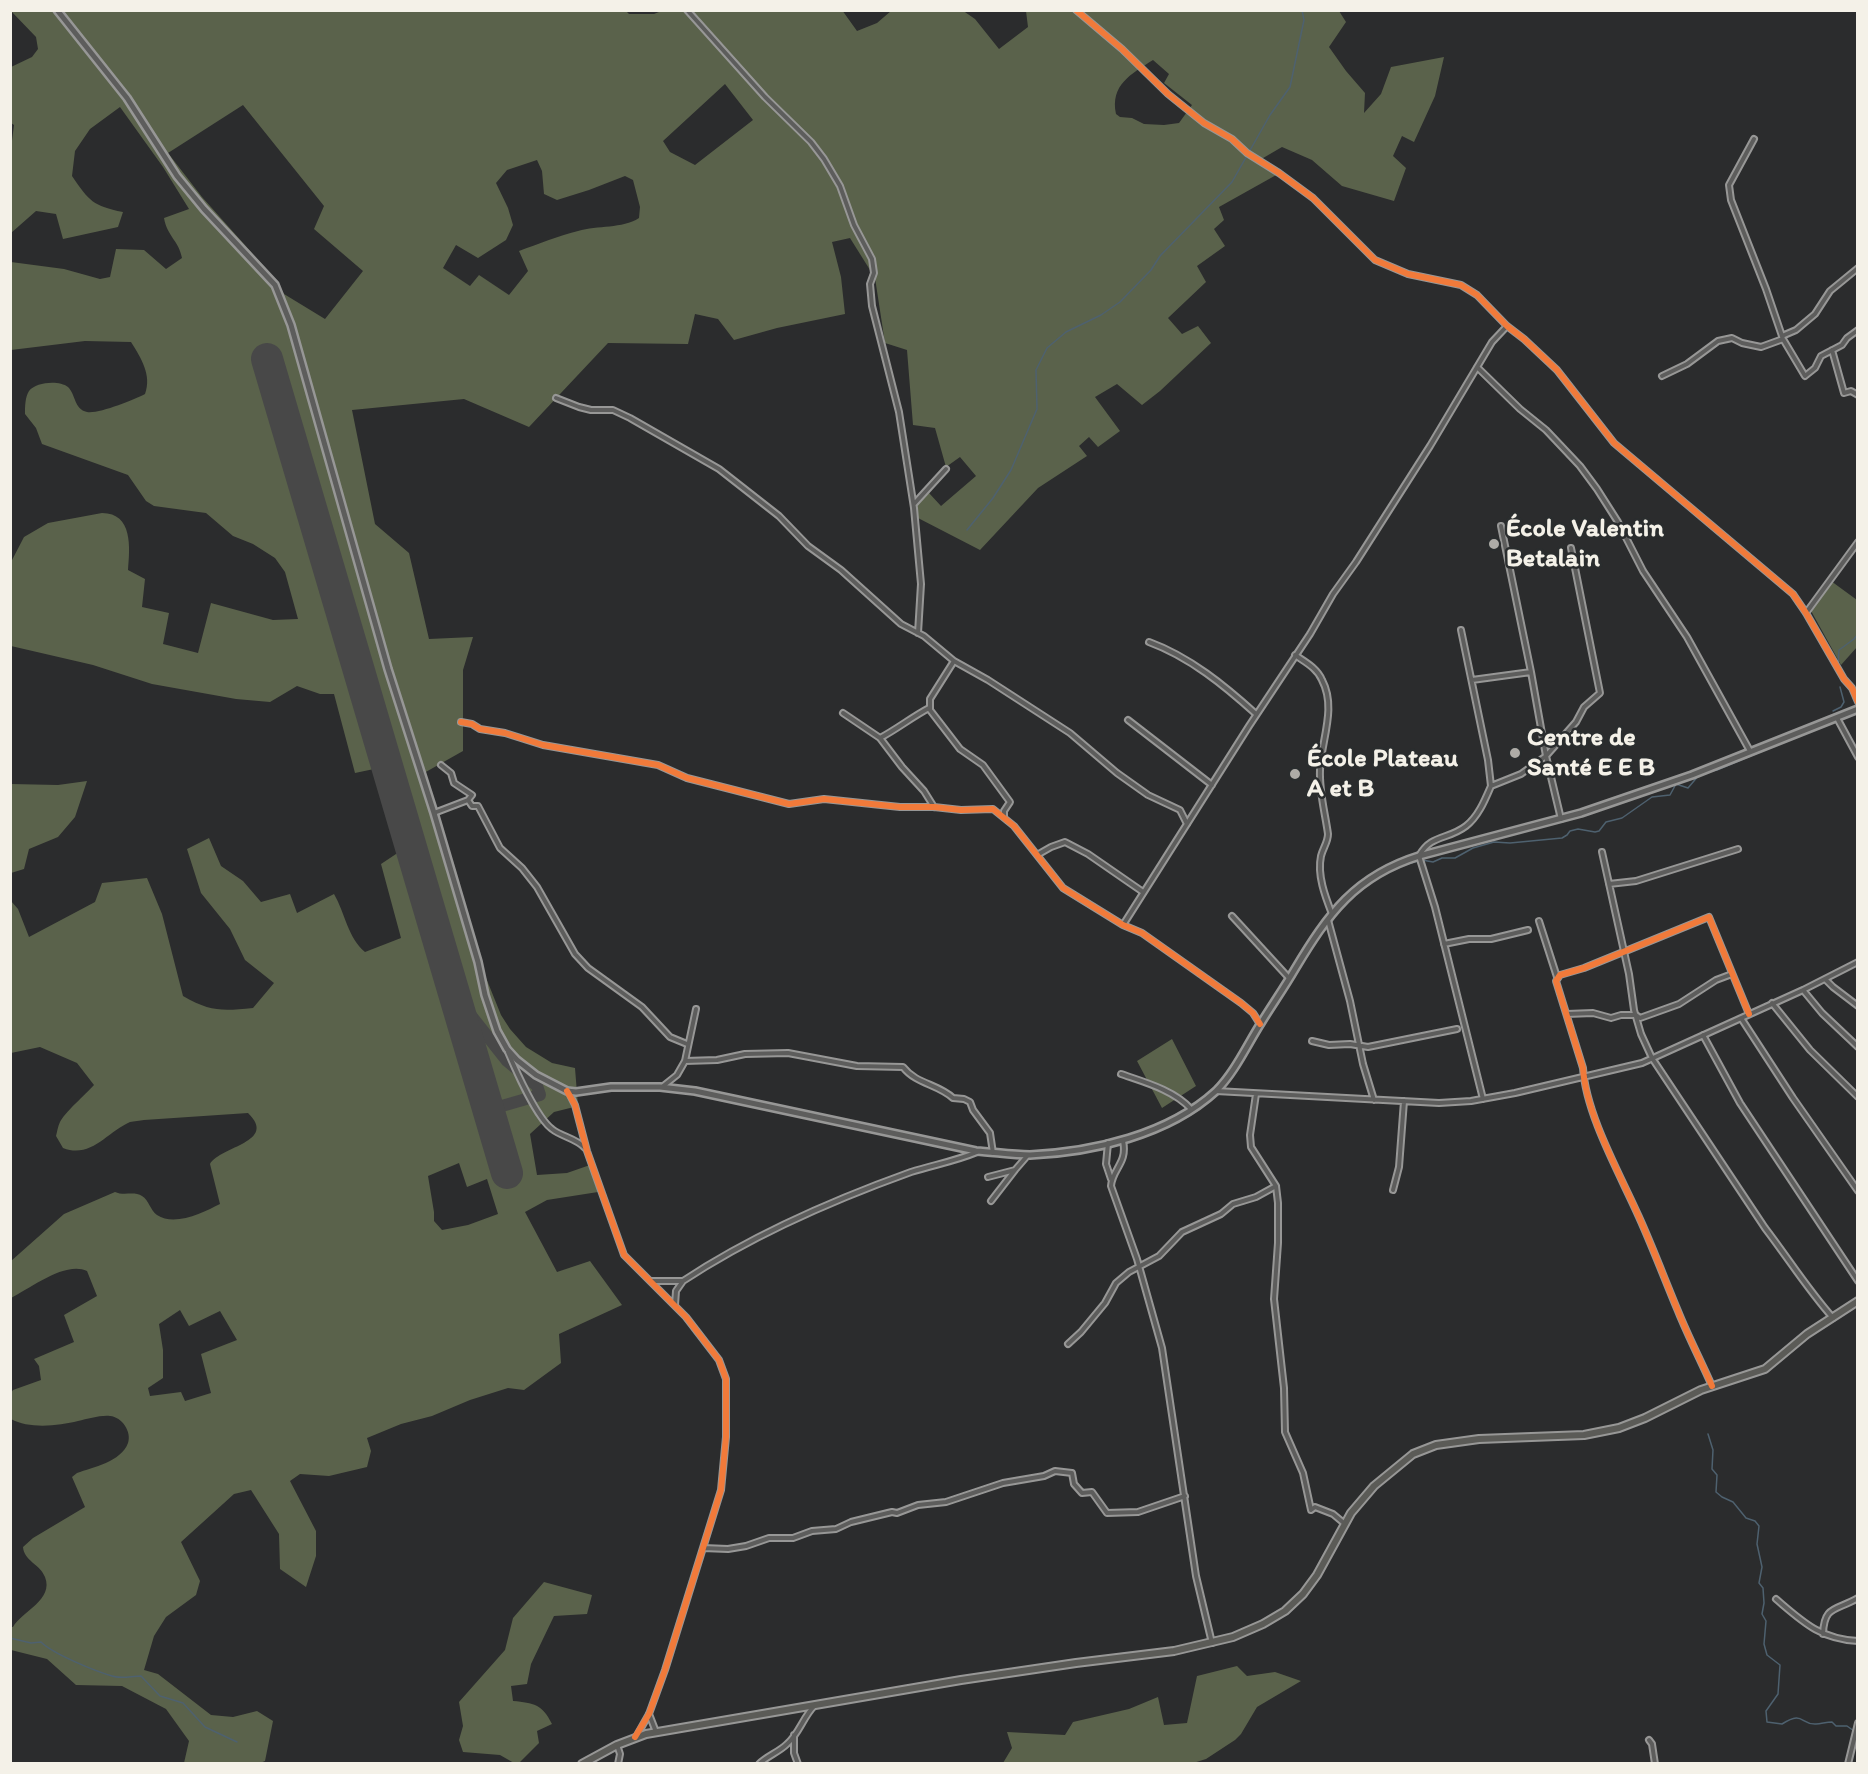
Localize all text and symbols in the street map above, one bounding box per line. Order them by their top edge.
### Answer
place label: École Valentin Betalain [1506,513,1664,574]
marker: École Valentin Betalain [1487,537,1501,551]
place label: Centre de Santé E E B [1527,722,1655,784]
place label: École Plateau A et B [1307,743,1458,804]
marker: Centre de Santé E E B [1508,746,1522,760]
marker: École Plateau A et B [1288,767,1302,781]

